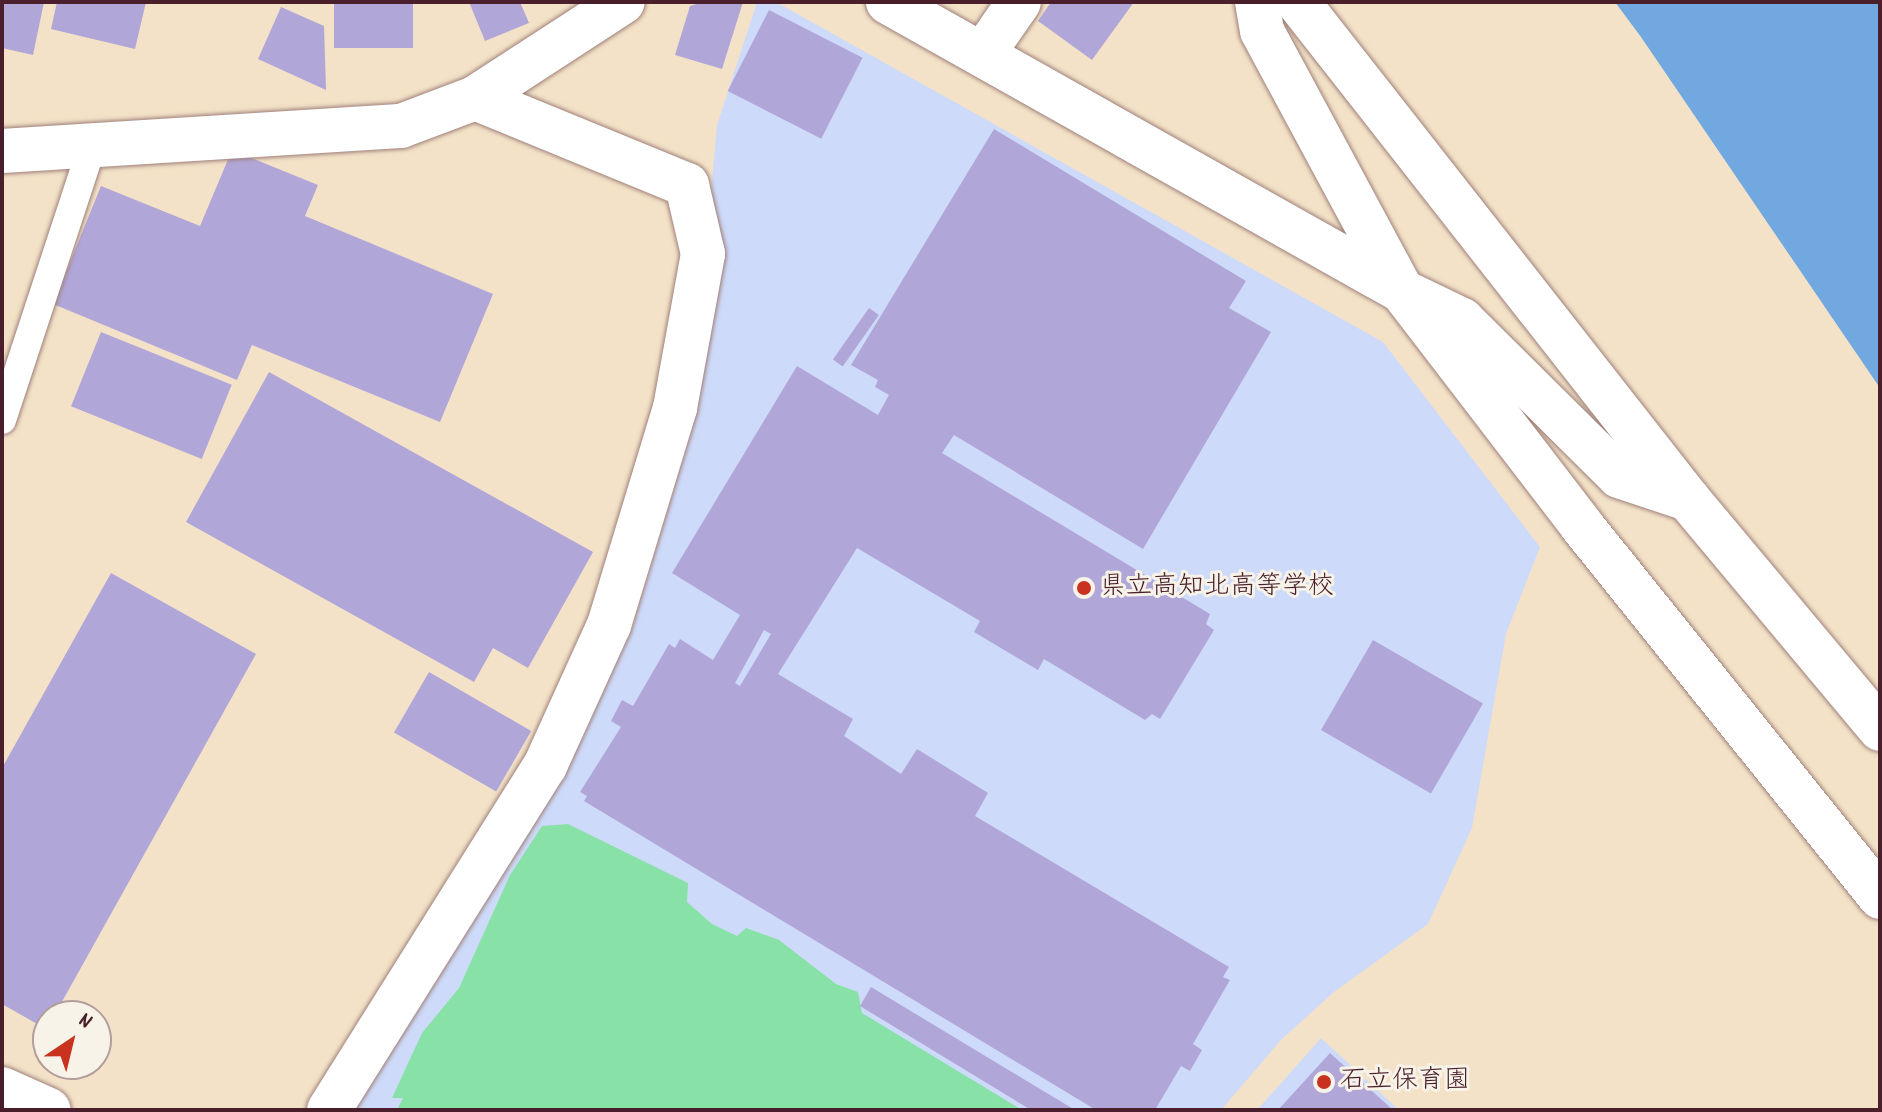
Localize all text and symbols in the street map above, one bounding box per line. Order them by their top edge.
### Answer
place label: 県立高知北高等学校 [1100,572,1334,604]
marker: 県立高知北高等学校 [1075,579,1093,597]
north arrow [32,1000,112,1080]
text: N [72,1006,98,1037]
place label: 石立保育園 [1340,1066,1470,1098]
marker: 石立保育園 [1315,1073,1333,1091]

